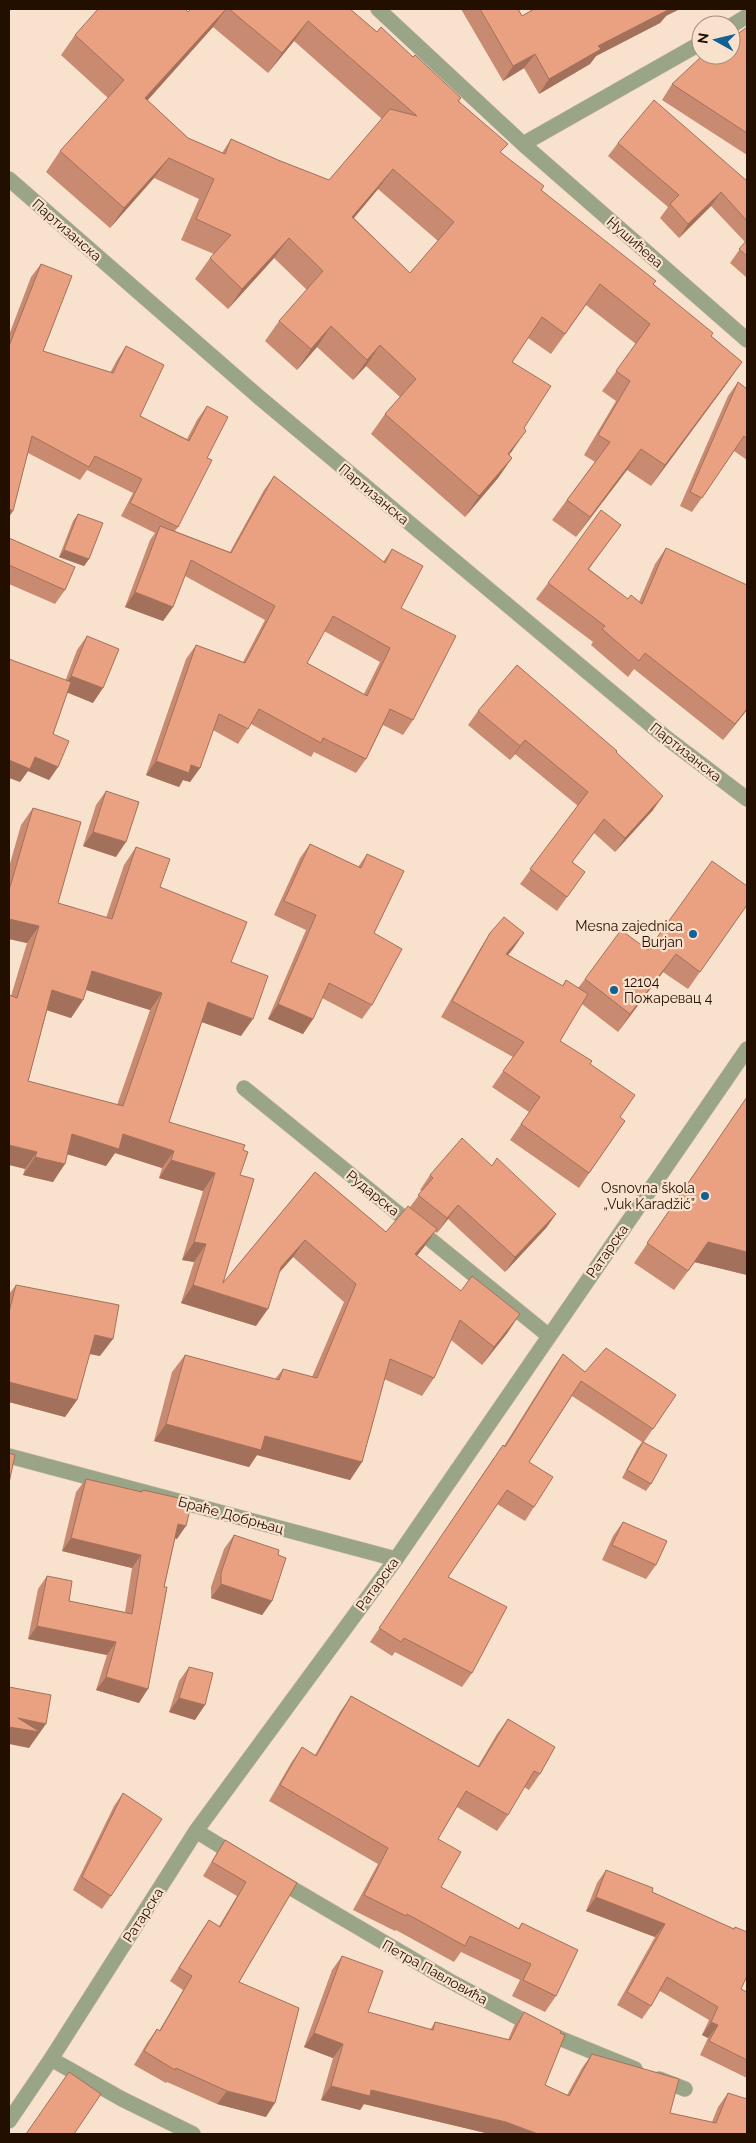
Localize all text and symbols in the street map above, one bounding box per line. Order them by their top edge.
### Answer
north arrow [691,15,741,65]
text: N [694,32,712,45]
street label: Партизанска [29,196,105,264]
street label: Нушићева [604,213,666,271]
street label: Партизанска [336,460,412,528]
street label: Партизанска [647,719,725,785]
place label: Mesna zajednica Burjan [575,918,683,950]
marker: Mesna zajednica Burjan [687,928,699,940]
place label: 12104 Пожаревац 4 [624,974,713,1006]
marker: 12104 Пожаревац 4 [608,984,620,996]
street label: Рударска [343,1167,403,1219]
place label: Osnovna škola „Vuk Karadžić” [601,1180,695,1212]
marker: Osnovna škola „Vuk Karadžić” [699,1190,711,1202]
street label: Ратарска [583,1221,631,1281]
street label: Браће Добрњац [177,1493,285,1537]
street label: Ратарска [352,1554,402,1614]
street label: Ратарска [120,1885,166,1945]
street label: Петра Павловића [380,1936,490,2008]

